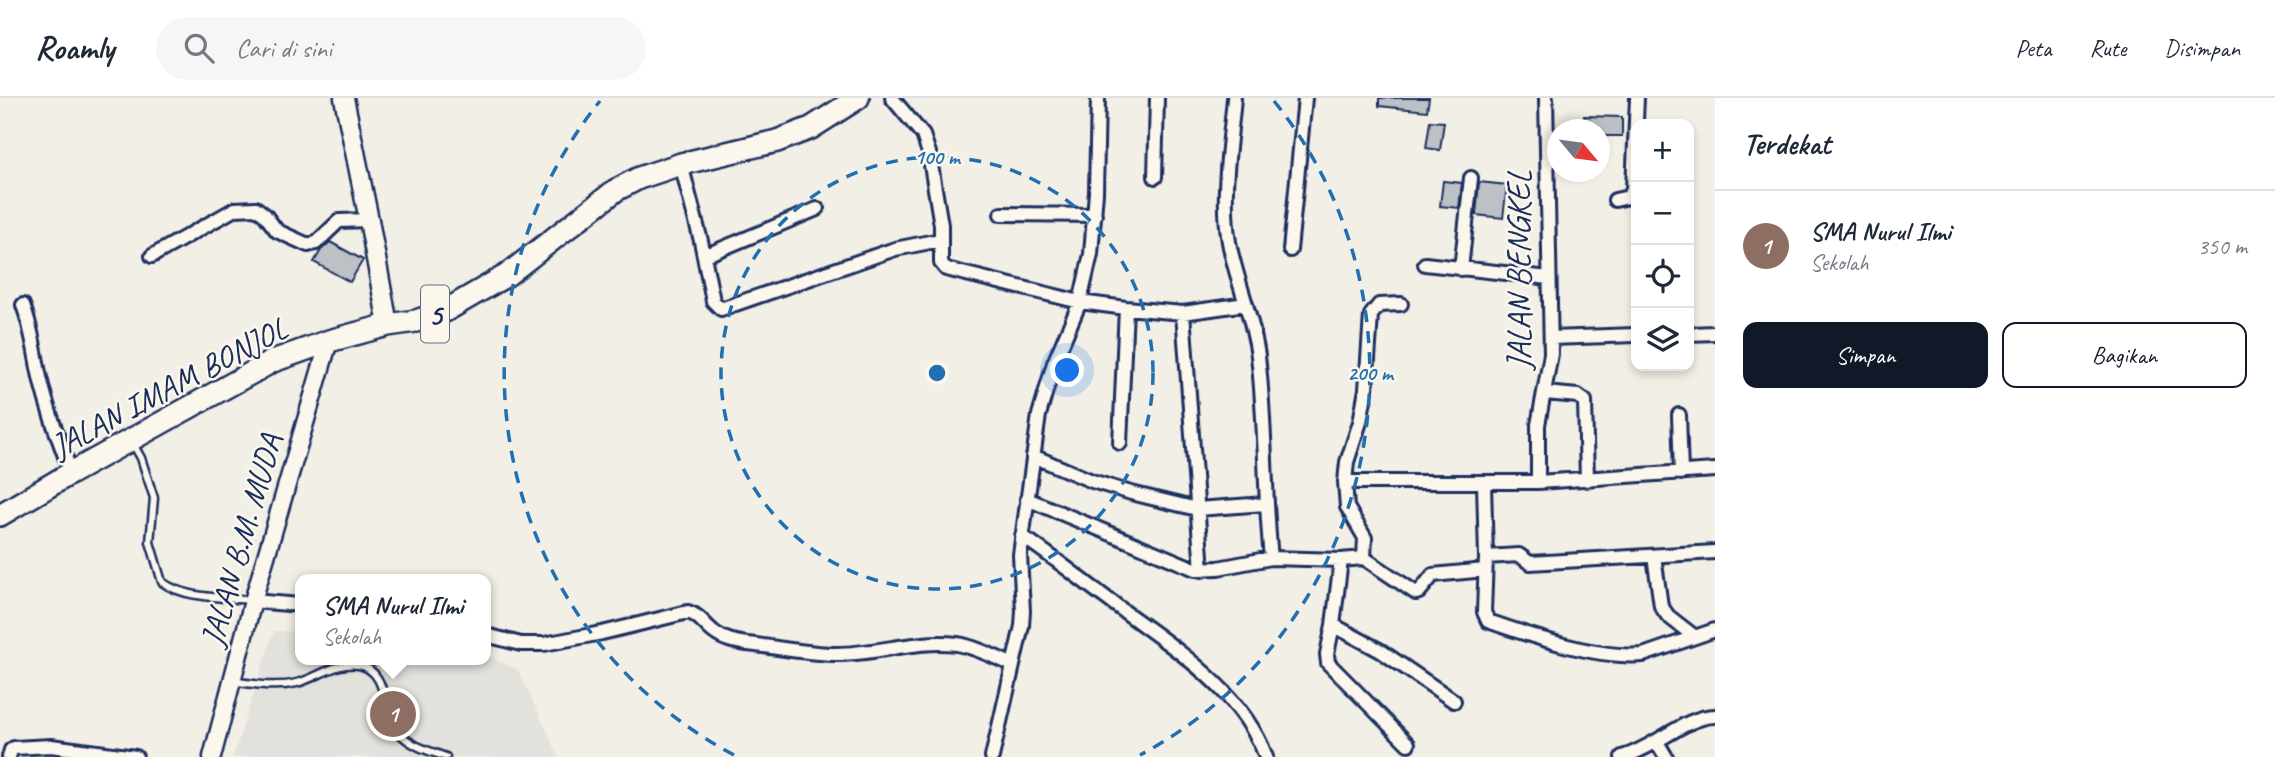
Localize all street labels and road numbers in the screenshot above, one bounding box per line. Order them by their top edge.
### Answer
street label: JALAN BENGKEL [1498,169,1540,372]
road number: 5 [421,286,449,342]
street label: JALAN IMAM BONJOL [42,307,295,468]
street label: JALAN B.M. MUDA [190,428,292,653]

